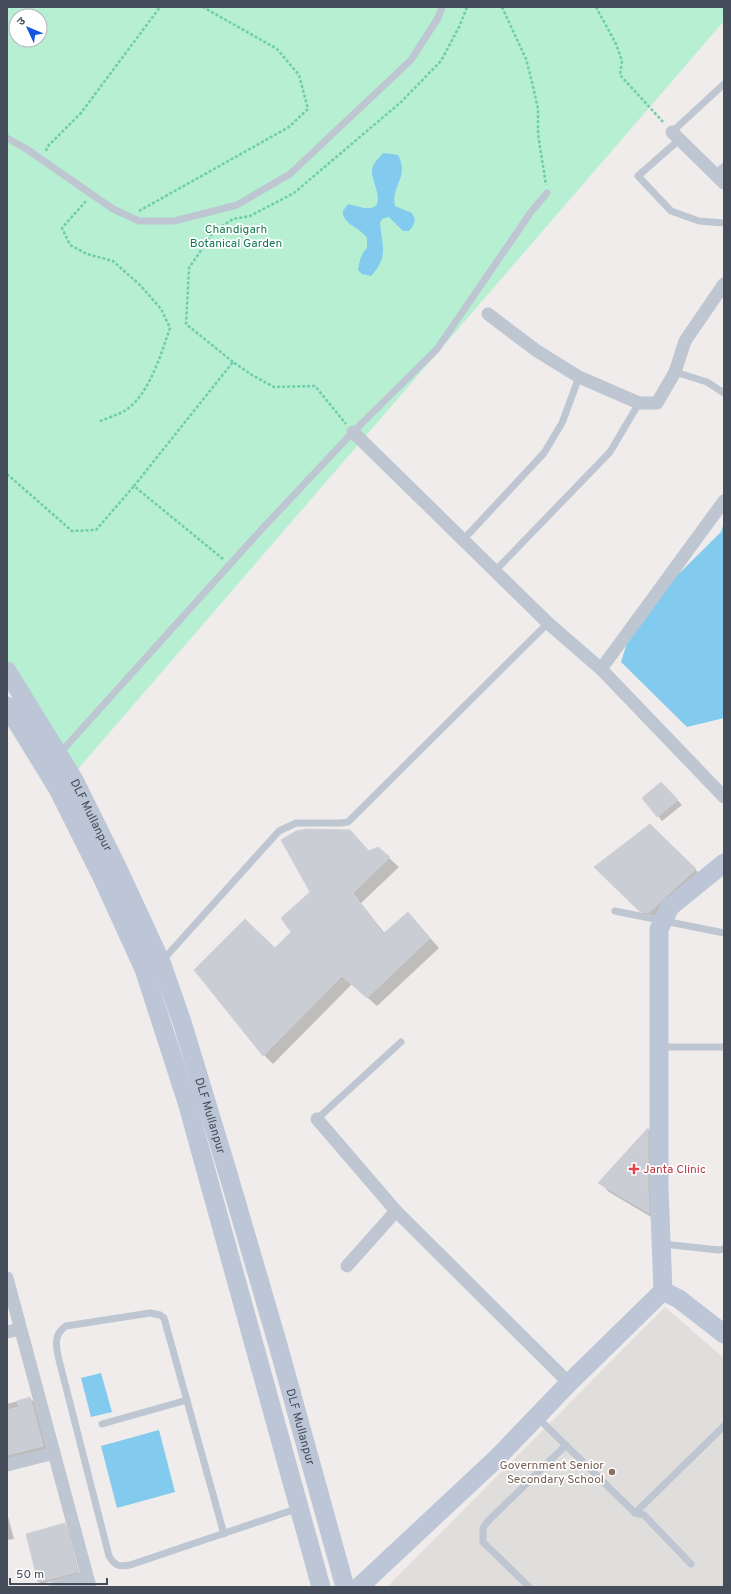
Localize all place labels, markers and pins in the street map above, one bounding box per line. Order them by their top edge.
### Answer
place label: Janta Clinic [643,1162,706,1178]
marker: Janta Clinic [628,1163,640,1175]
place label: Government Senior Secondary School [499,1458,604,1488]
marker: Government Senior Secondary School [607,1467,617,1477]

